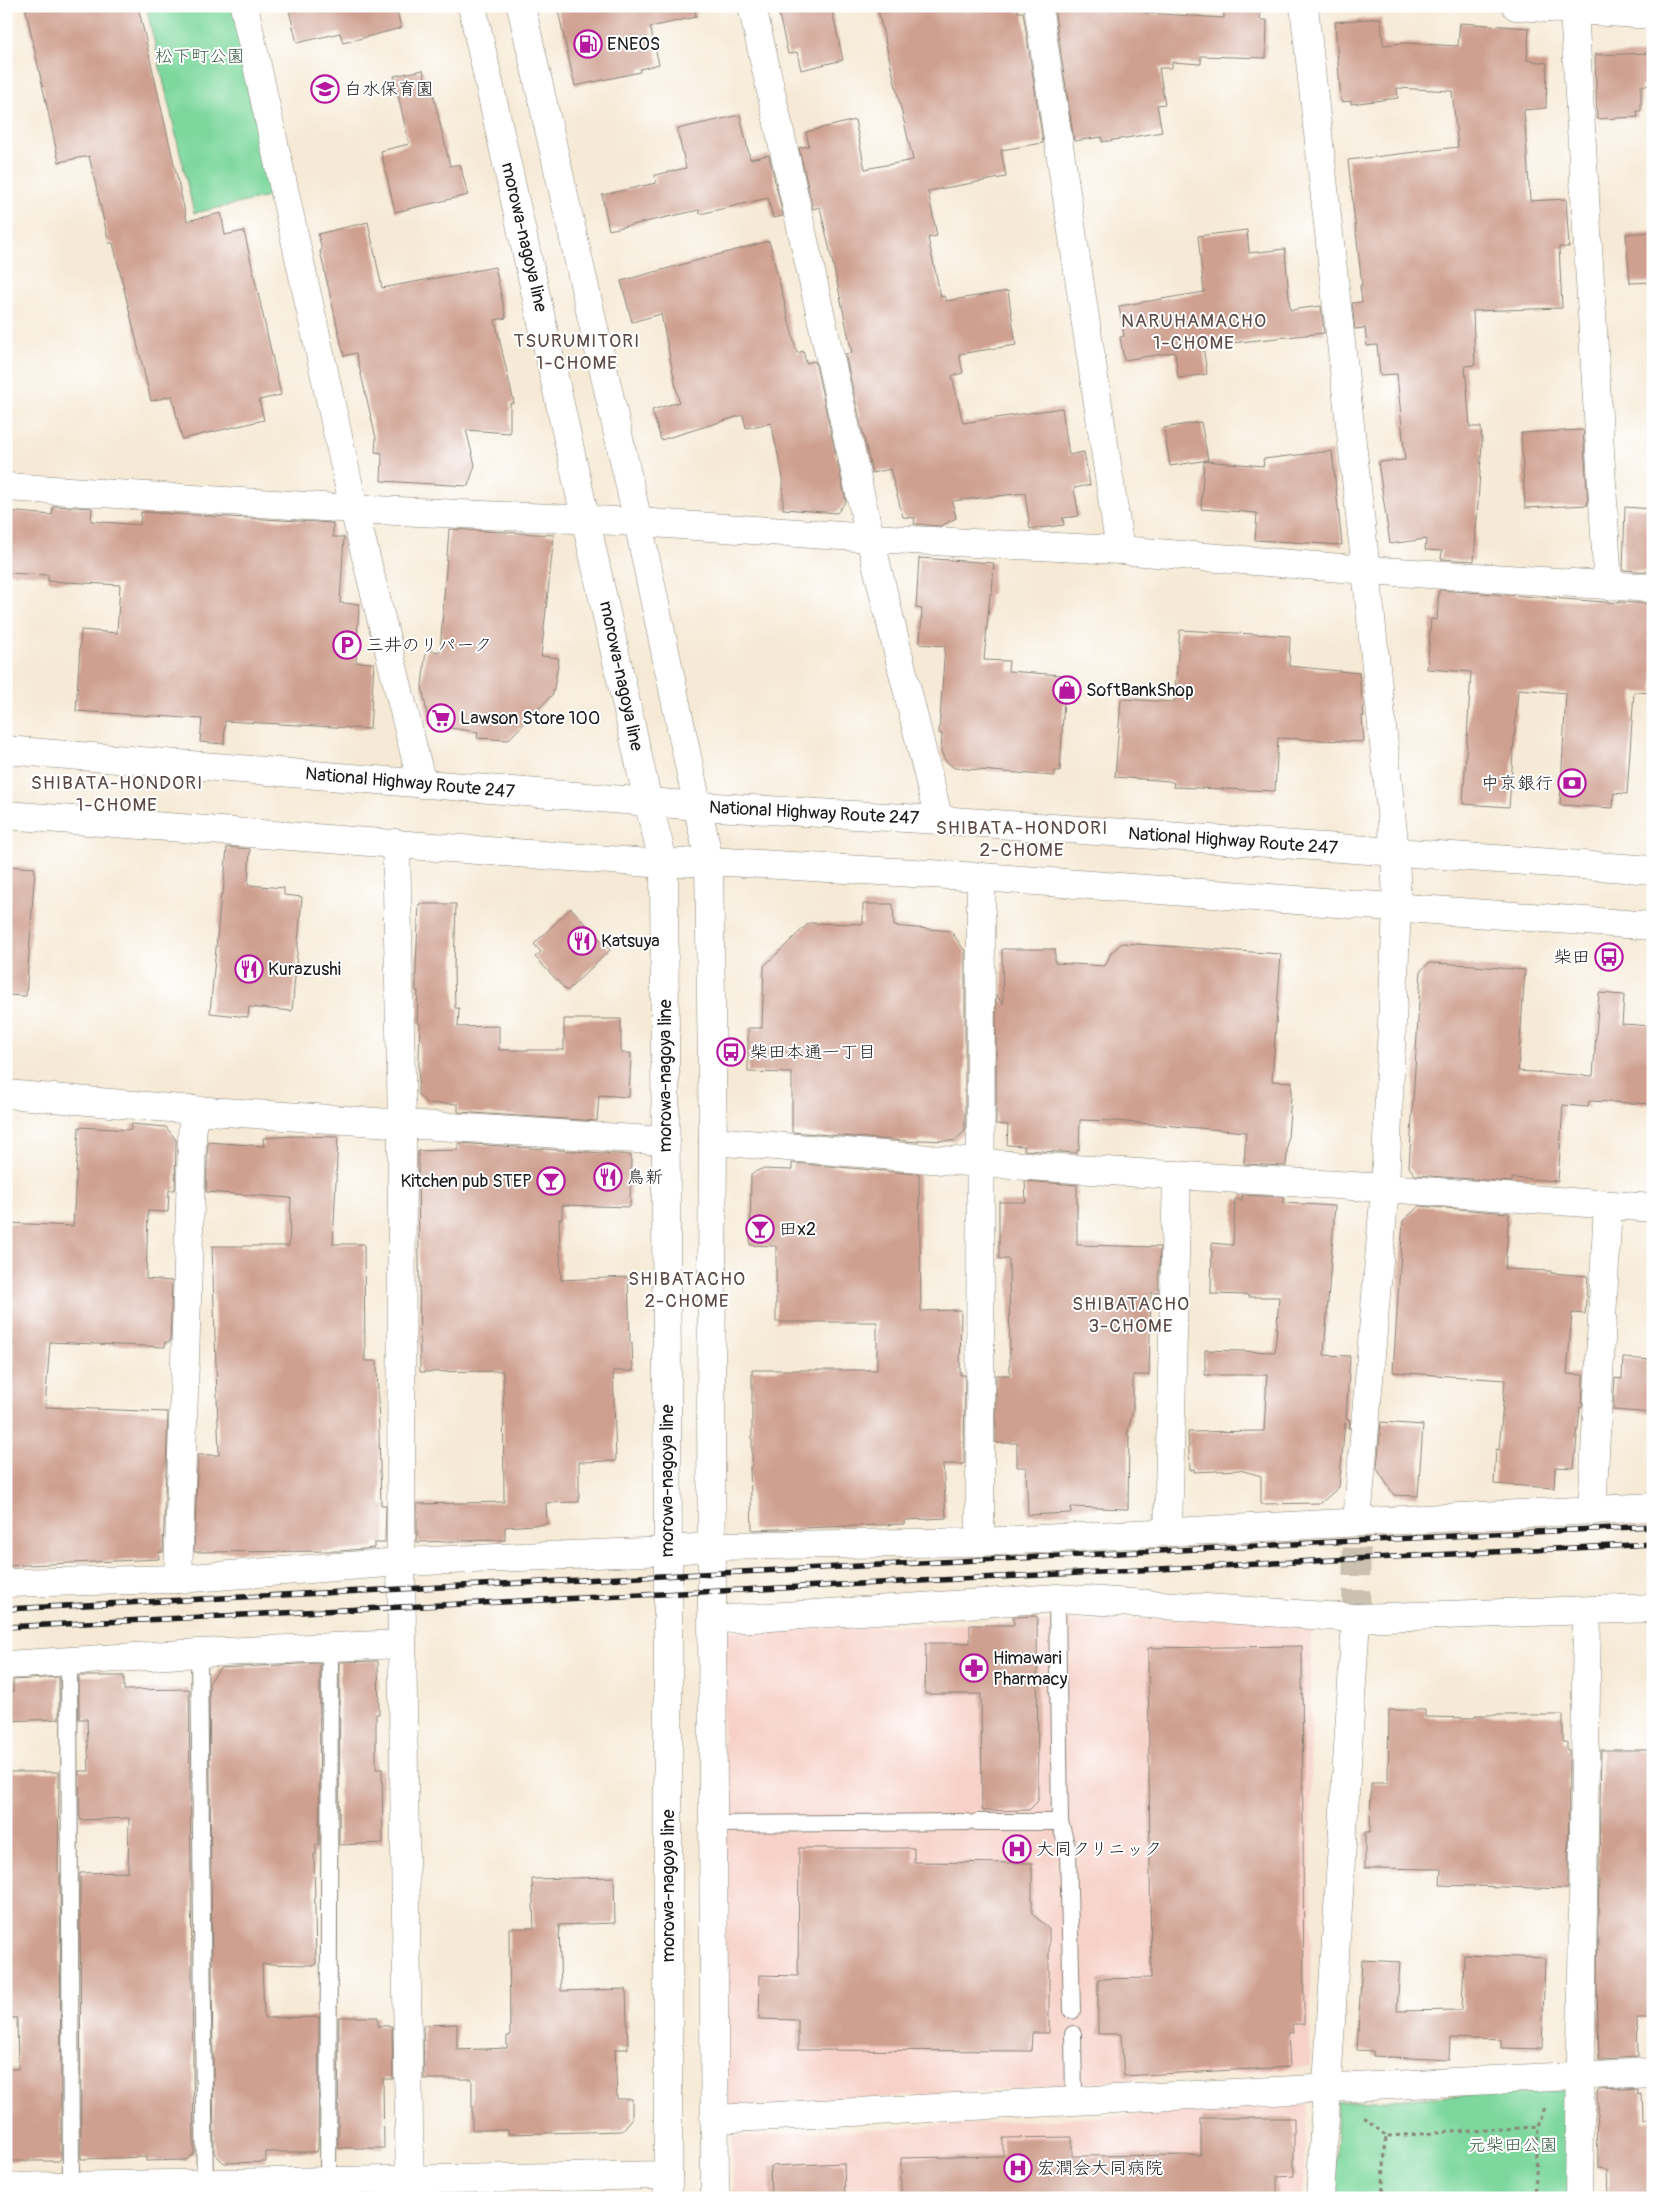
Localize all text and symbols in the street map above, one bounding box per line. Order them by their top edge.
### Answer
fuel station icon: ENEOS [573,29,603,59]
place label: ENEOS [607,33,660,56]
park label: 松下町公園 [155,45,245,68]
school or university icon: 白水保育園 [310,74,340,104]
place label: 白水保育園 [344,78,434,101]
street label: morowa-nagoya line [496,160,552,314]
district label: NARUHAMACHO 1-CHOME [1121,309,1267,355]
district label: TSURUMITORI 1-CHOME [514,329,640,375]
street label: morowa-nagoya line [594,599,648,753]
parking icon: 三井のリパーク [332,630,362,660]
place label: 三井のリパーク [366,634,492,657]
shop icon: SoftBankShop [1052,675,1082,705]
place label: SoftBankShop [1086,679,1194,702]
supermarket icon: Lawson Store 100 [426,703,456,733]
place label: Lawson Store 100 [460,707,600,730]
street label: National Highway Route 247 [304,762,516,804]
bank icon: 中京銀行 [1557,768,1587,798]
district label: SHIBATA-HONDORI 1-CHOME [31,771,203,817]
place label: 中京銀行 [1481,772,1553,795]
street label: National Highway Route 247 [708,796,920,830]
district label: SHIBATA-HONDORI 2-CHOME [936,816,1108,862]
street label: National Highway Route 247 [1127,822,1339,860]
restaurant icon: Katsuya [567,926,597,956]
place label: Katsuya [601,930,660,953]
bus stop icon: 柴田 [1594,942,1624,972]
place label: 柴田 [1554,946,1590,969]
restaurant icon: Kurazushi [234,954,264,984]
place label: Kurazushi [268,958,341,981]
street label: morowa-nagoya line [654,999,677,1153]
bus stop icon: 柴田本通一丁目 [716,1037,746,1067]
place label: 柴田本通一丁目 [750,1041,876,1064]
restaurant icon: 鳥新 [593,1162,623,1192]
bar icon: Kitchen pub STEP [536,1166,566,1196]
place label: 鳥新 [627,1166,663,1189]
place label: Kitchen pub STEP [400,1170,532,1193]
bar icon: 田x2 [745,1214,775,1244]
place label: 田x2 [779,1218,816,1241]
district label: SHIBATACHO 2-CHOME [628,1267,746,1313]
district label: SHIBATACHO 3-CHOME [1072,1292,1190,1338]
street label: morowa-nagoya line [656,1404,679,1558]
place label: Himawari Pharmacy [993,1647,1068,1691]
pharmacy icon: Himawari Pharmacy [959,1653,989,1683]
street label: morowa-nagoya line [657,1809,680,1963]
hospital icon: 大同クリニック [1002,1834,1032,1864]
place label: 大同クリニック [1036,1838,1162,1861]
park label: 元柴田公園 [1468,2134,1558,2157]
hospital icon: 宏潤会大同病院 [1003,2153,1033,2183]
place label: 宏潤会大同病院 [1037,2157,1163,2180]

